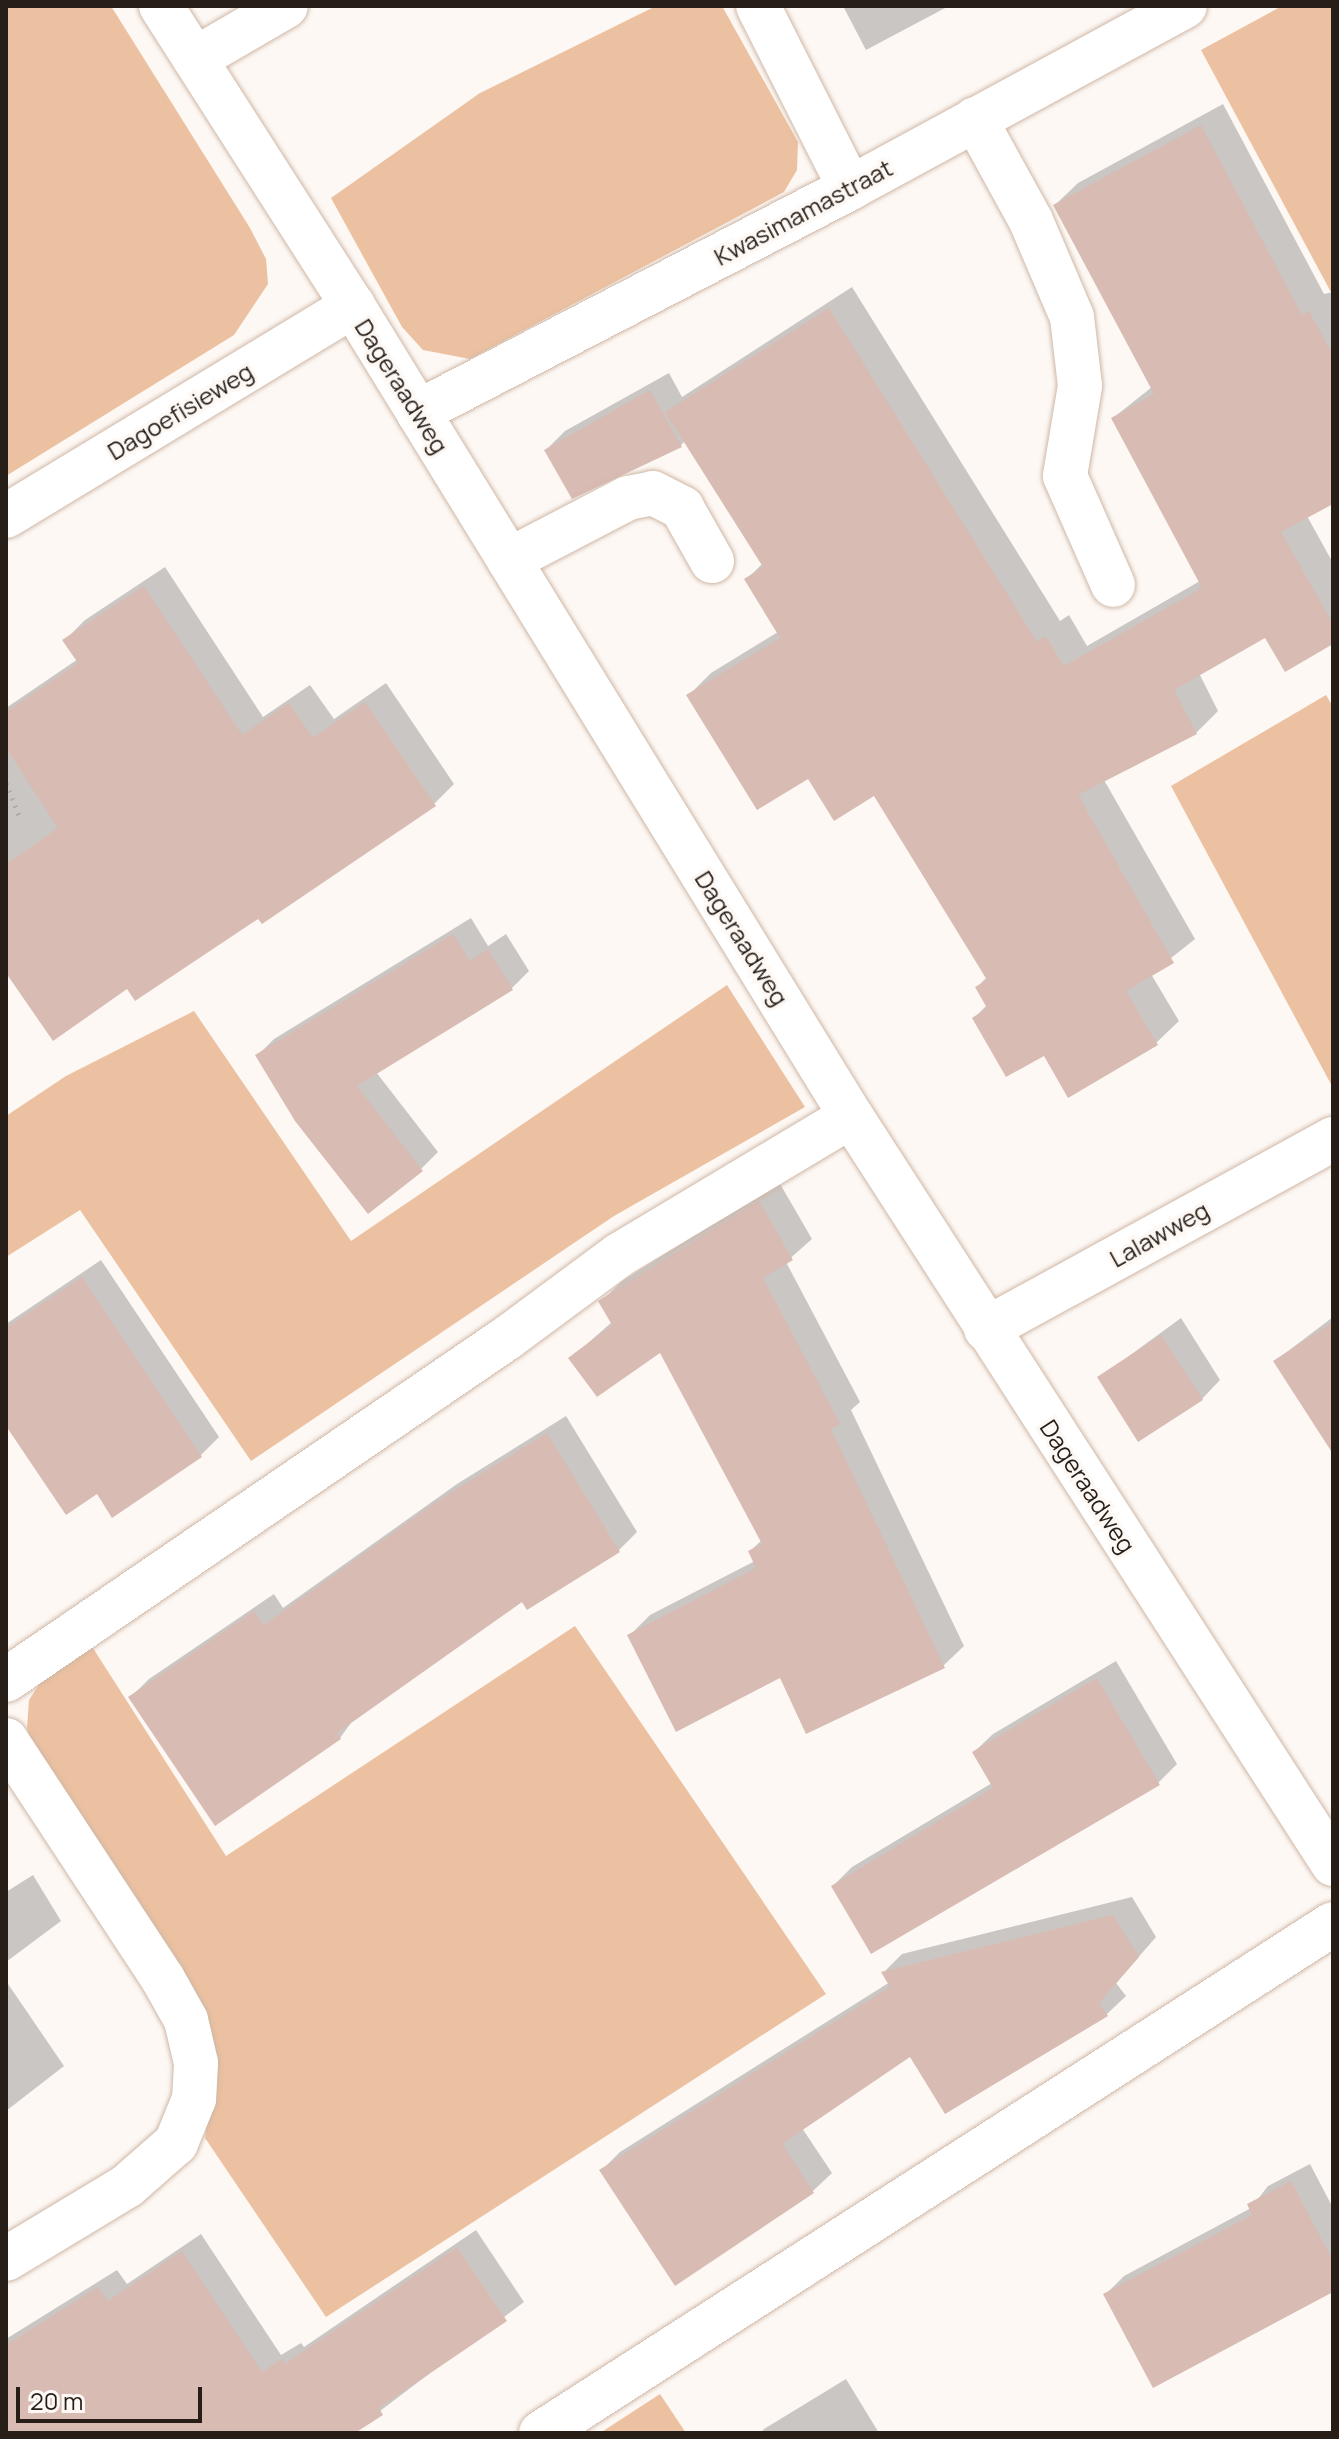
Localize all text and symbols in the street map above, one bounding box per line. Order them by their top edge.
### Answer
street label: Kwasimamastraat [709,153,897,271]
street label: Dageraadweg [349,314,455,458]
street label: Dagoefisieweg [102,356,258,466]
street label: Dageraadweg [689,866,795,1010]
street label: Lalawweg [1105,1195,1213,1273]
street label: Dageraadweg [1034,1414,1142,1558]
scale bar [20,2371,206,2421]
text: 20 m [30,2384,83,2417]

